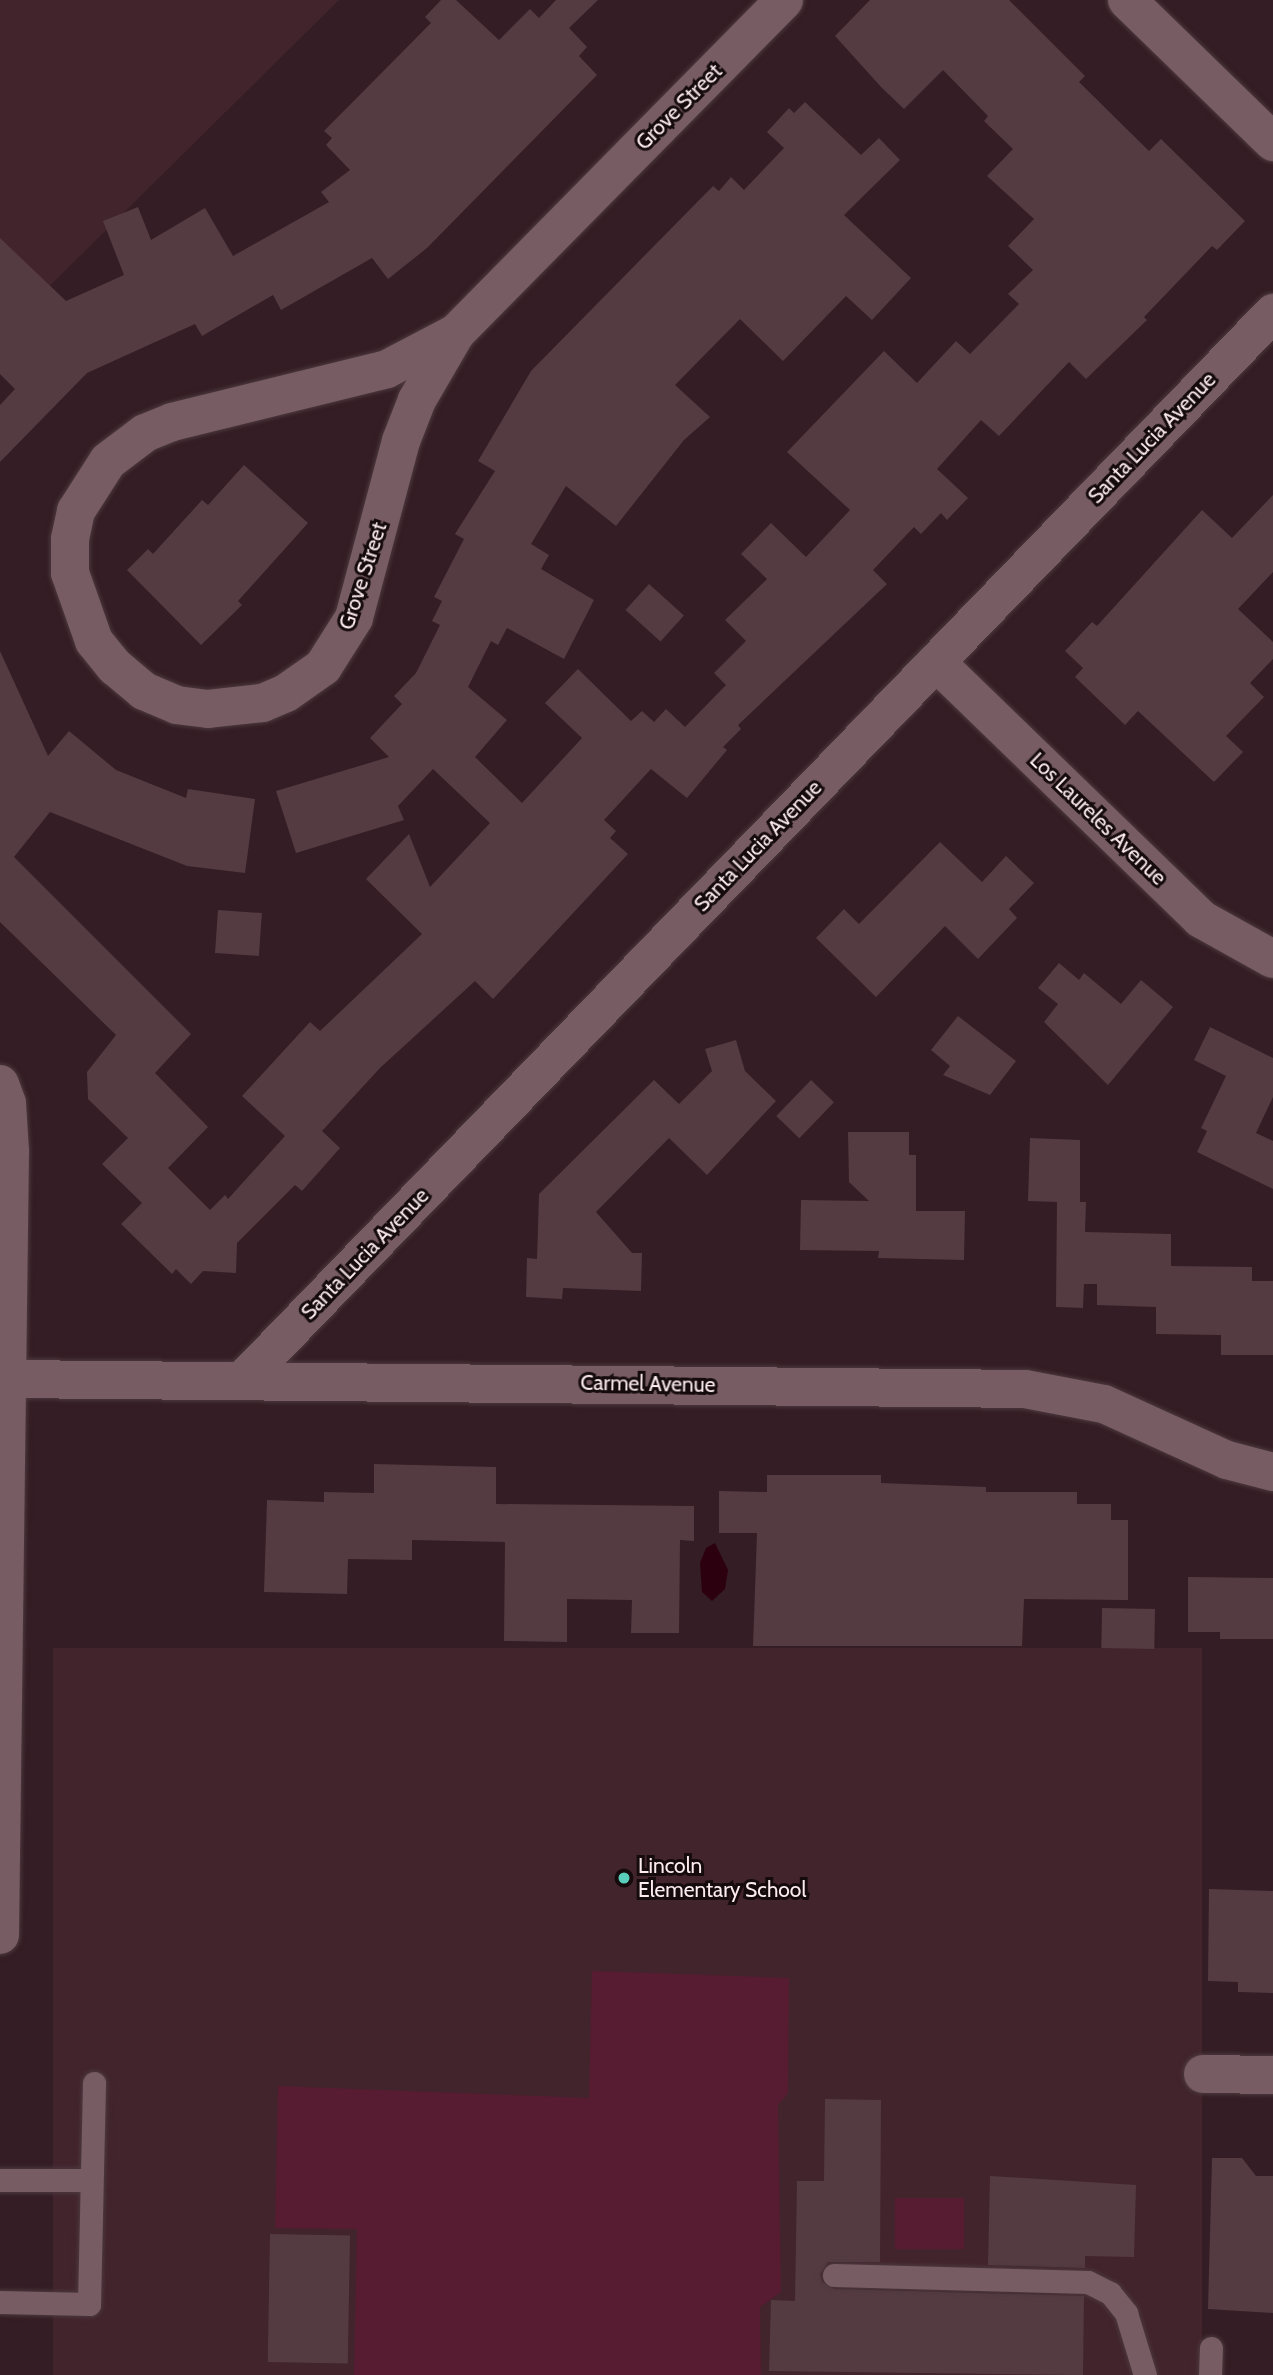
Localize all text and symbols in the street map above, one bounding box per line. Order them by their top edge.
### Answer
street label: Grove Street [631,59,727,155]
street label: Santa Lucia Avenue [1083,367,1221,509]
street label: Grove Street [334,519,392,633]
street label: Los Laureles Avenue [1025,748,1171,890]
street label: Santa Lucia Avenue [689,775,827,917]
street label: Santa Lucia Avenue [296,1183,434,1325]
street label: Carmel Avenue [580,1370,716,1398]
place label: Lincoln Elementary School [638,1853,806,1903]
marker: Lincoln Elementary School [616,1870,632,1886]

